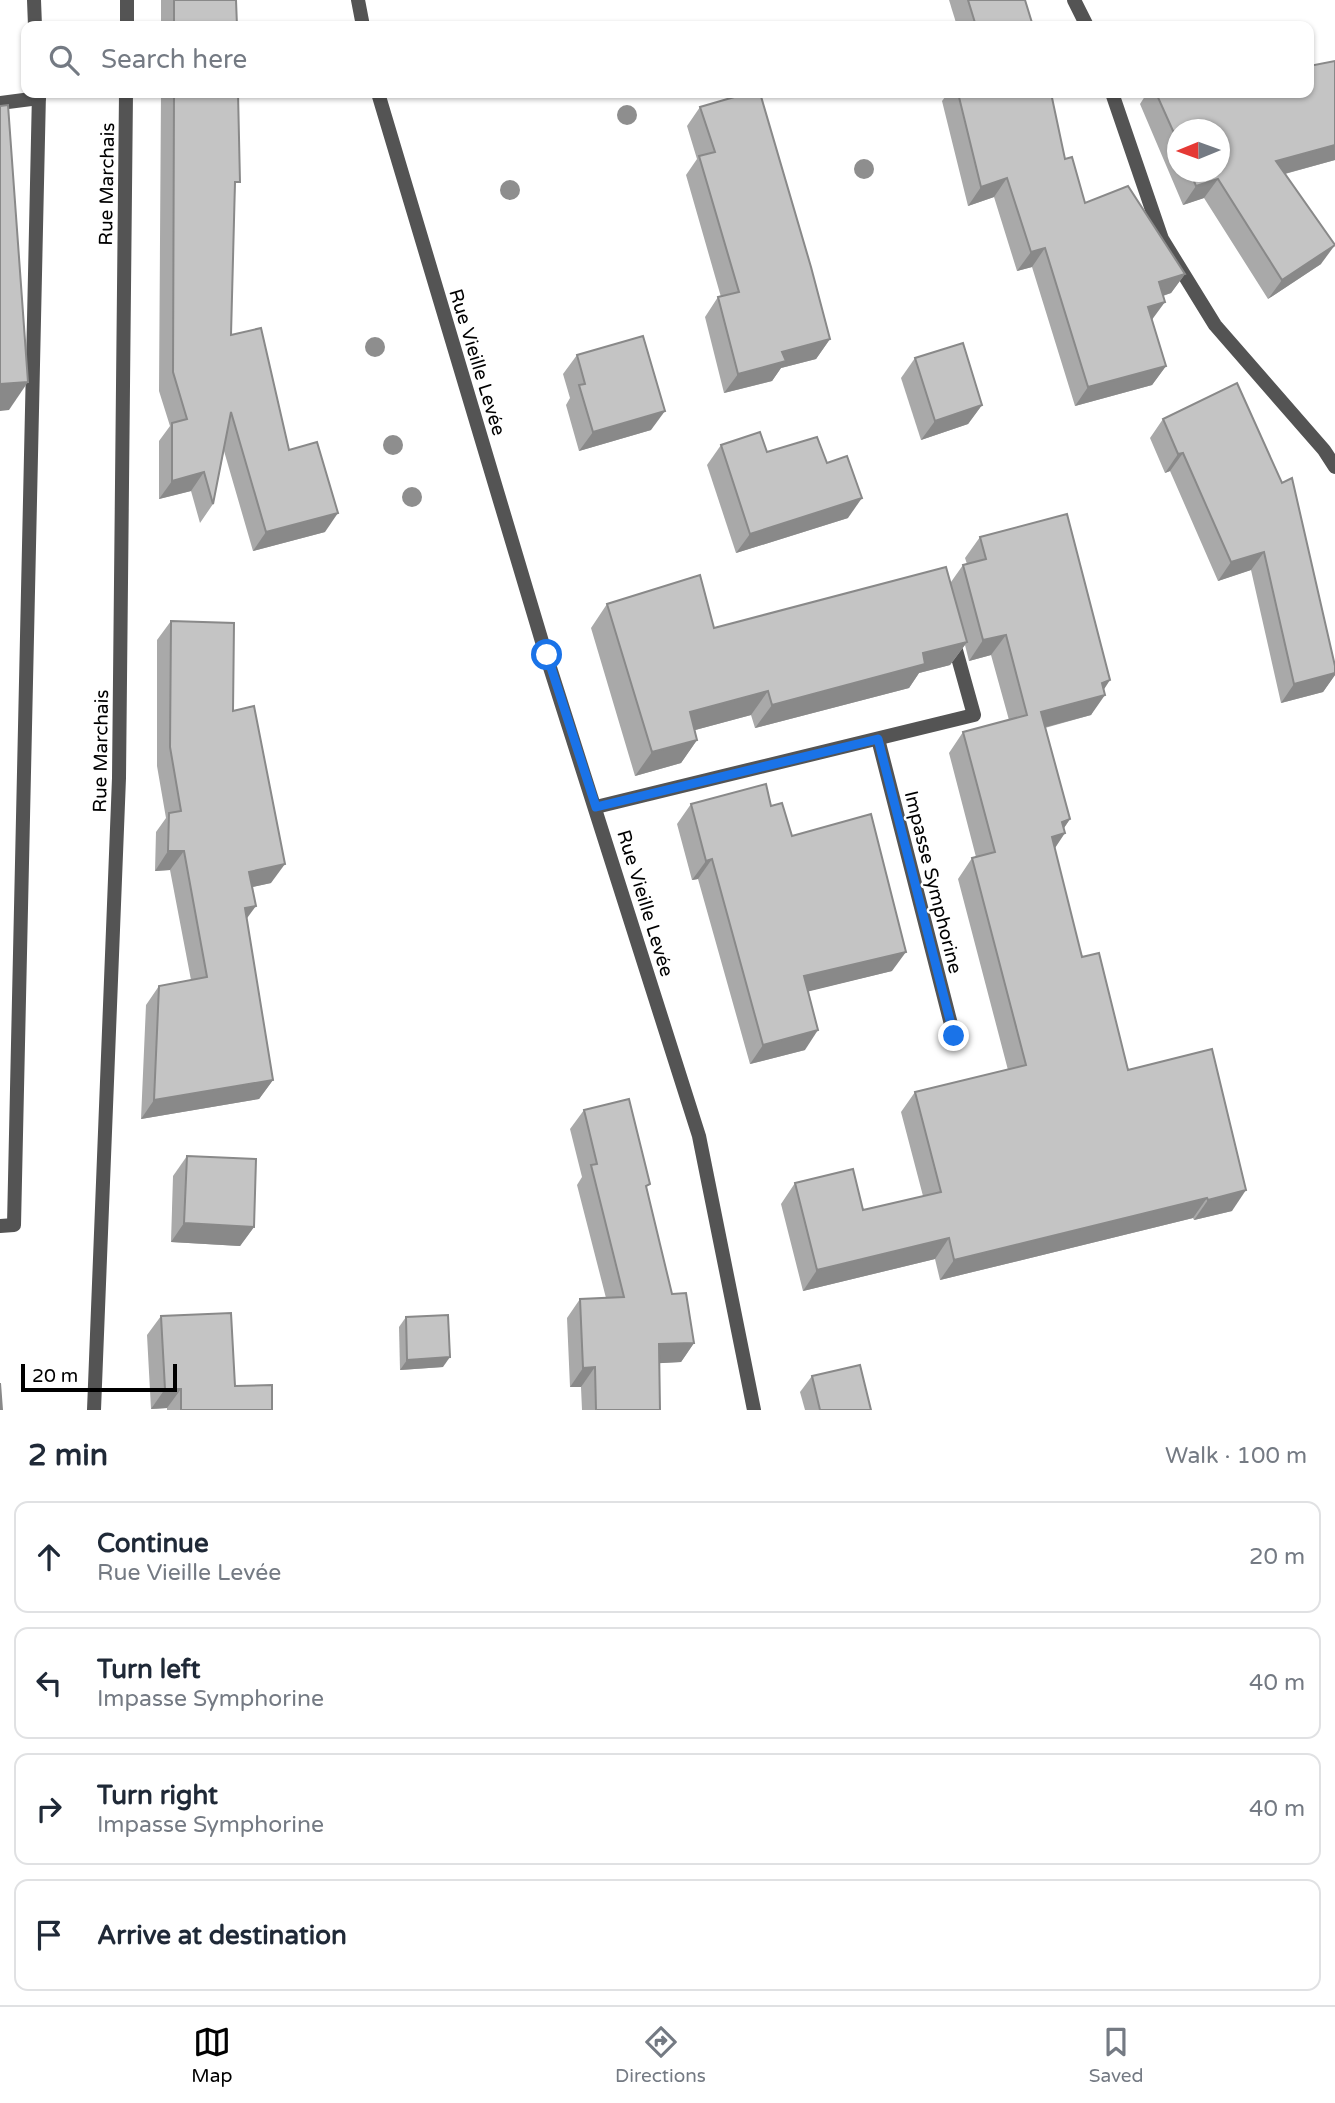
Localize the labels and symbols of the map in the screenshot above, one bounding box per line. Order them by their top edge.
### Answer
north arrow [1167,119,1230,182]
street label: Rue Marchais [95,122,119,246]
street label: Rue Vieille Levée [444,286,510,438]
route start [531,639,562,670]
street label: Rue Marchais [89,689,113,813]
street label: Impasse Symphorine [900,789,966,976]
street label: Rue Vieille Levée [612,827,678,979]
route end [938,1020,969,1051]
scale bar [21,1361,177,1393]

